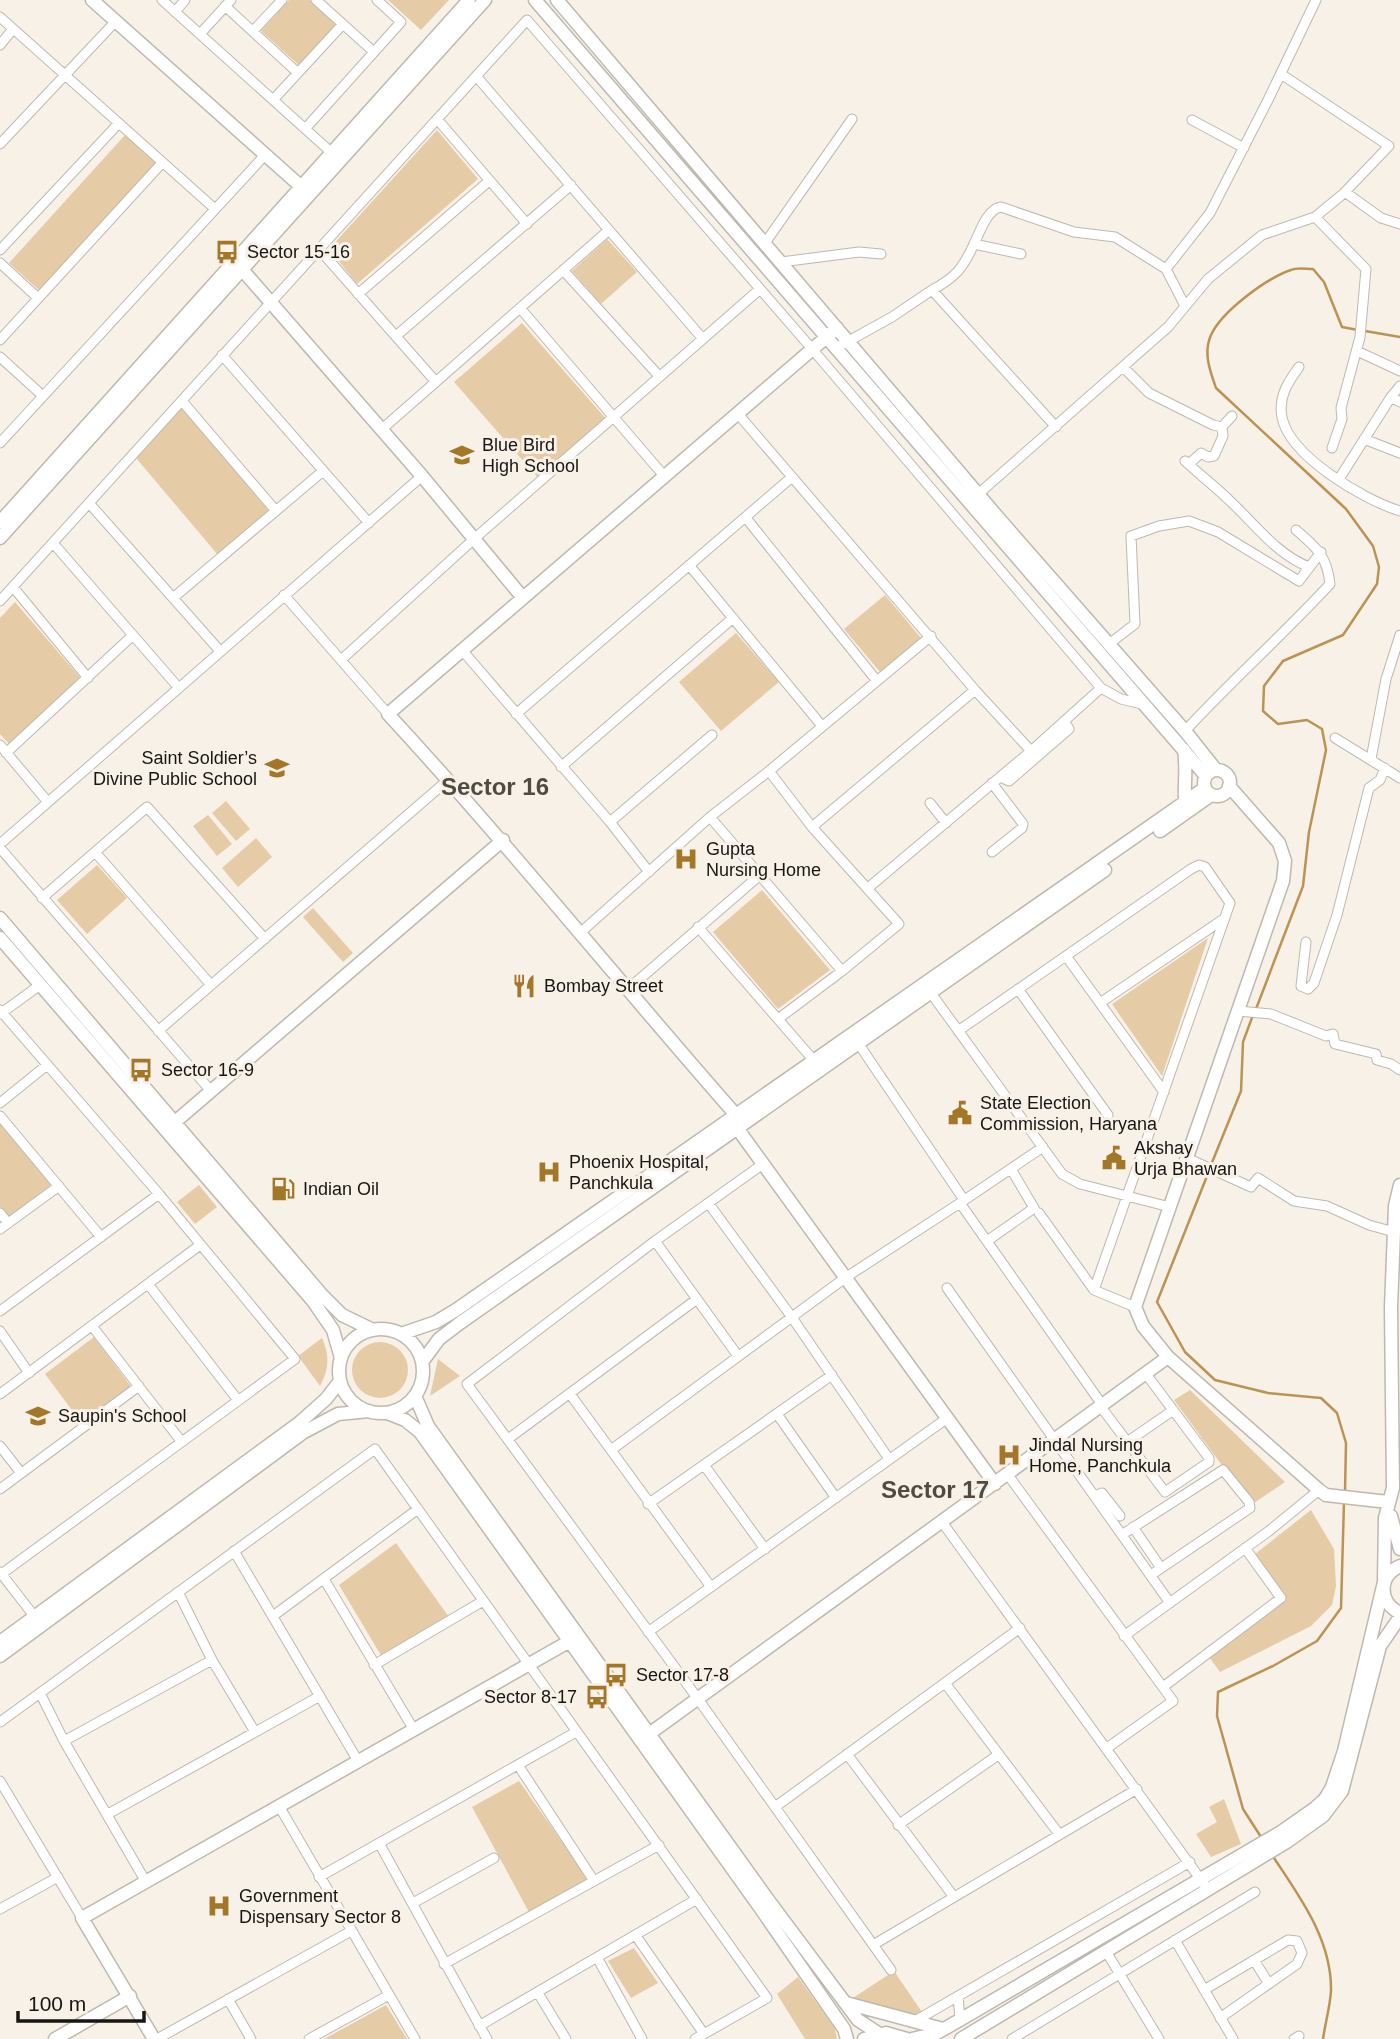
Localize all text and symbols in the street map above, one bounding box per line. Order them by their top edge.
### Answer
bus stop icon: Sector 15-16 [213,238,241,266]
place label: Sector 15-16 [247,242,350,262]
place label: Blue Bird High School [482,435,579,476]
school or university icon: Blue Bird High School [448,441,476,469]
place label: Saint Soldier’s Divine Public School [93,748,257,789]
school or university icon: Saint Soldier’s Divine Public School [263,754,291,782]
district label: Sector 16 [441,773,549,800]
place label: Gupta Nursing Home [706,839,821,880]
hospital icon: Gupta Nursing Home [672,845,700,873]
restaurant icon: Bombay Street [510,972,538,1000]
place label: Bombay Street [544,976,663,996]
bus stop icon: Sector 16-9 [127,1056,155,1084]
place label: Sector 16-9 [161,1060,254,1080]
place label: State Election Commission, Haryana [980,1093,1158,1134]
public building icon: State Election Commission, Haryana [946,1099,974,1127]
place label: Akshay Urja Bhawan [1134,1138,1237,1179]
public building icon: Akshay Urja Bhawan [1100,1144,1128,1172]
place label: Phoenix Hospital, Panchkula [569,1152,709,1193]
hospital icon: Phoenix Hospital, Panchkula [535,1158,563,1186]
fuel station icon: Indian Oil [269,1175,297,1203]
place label: Indian Oil [303,1179,379,1199]
school or university icon: Saupin's School [24,1402,52,1430]
place label: Saupin's School [58,1406,187,1426]
place label: Jindal Nursing Home, Panchkula [1029,1435,1172,1476]
hospital icon: Jindal Nursing Home, Panchkula [995,1441,1023,1469]
district label: Sector 17 [881,1476,989,1503]
bus stop icon: Sector 17-8 [602,1661,630,1689]
place label: Sector 17-8 [636,1665,729,1685]
bus stop icon: Sector 8-17 [583,1683,611,1711]
place label: Sector 8-17 [484,1687,577,1707]
place label: Government Dispensary Sector 8 [239,1886,401,1927]
hospital icon: Government Dispensary Sector 8 [205,1892,233,1920]
scale bar [18,1980,144,2024]
text: 100 m [28,1992,86,2015]

